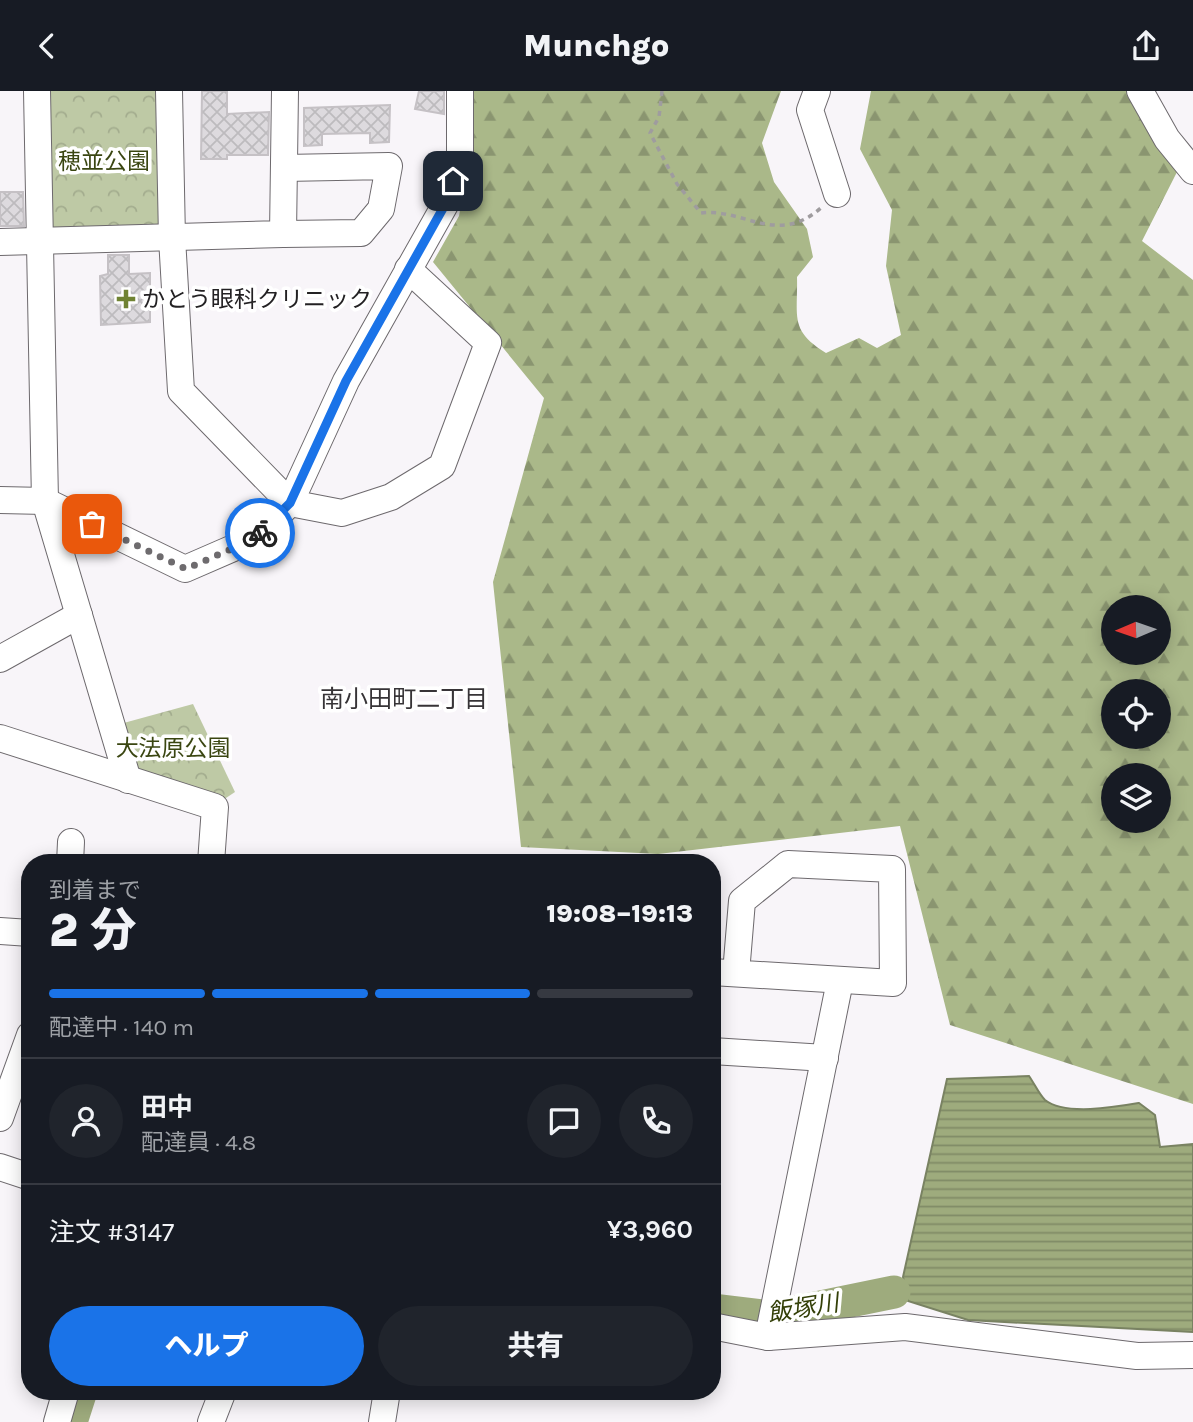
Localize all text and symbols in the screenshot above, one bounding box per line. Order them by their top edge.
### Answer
icon: back [28,27,66,65]
text: Munchgo [523,27,670,64]
icon: share [1127,27,1165,65]
park label: 穂並公園 [58,148,150,175]
pin [423,151,483,211]
icon: home [434,162,472,200]
place label: かとう眼科クリニック [142,286,372,313]
marker: かとう眼科クリニック [116,289,136,309]
pin [62,494,122,554]
courier [225,498,295,568]
icon: bag [73,505,111,543]
icon: bike [241,514,279,552]
north arrow [1101,595,1171,665]
map controls [1101,595,1171,833]
button: locate [1101,679,1171,749]
district label: 南小田町二丁目 [320,685,488,713]
park label: 大法原公園 [116,735,231,762]
button: layers [1101,763,1171,833]
text: 到着まで [49,877,141,904]
text: 19:08–19:13 [546,898,693,929]
text: 2 分 [49,904,136,958]
text: 配達中 · 140 m [49,1014,194,1041]
button: person [49,1084,123,1158]
button: chat [527,1084,601,1158]
button: phone [619,1084,693,1158]
text: 田中 [141,1092,193,1123]
text: 配達員 · 4.8 [141,1129,256,1156]
text: ¥3,960 [607,1214,693,1245]
text: 注文 #3147 [49,1217,174,1248]
water label: 飯塚川 [765,1288,844,1327]
button: ヘルプ [49,1306,364,1386]
button: 共有 [378,1306,693,1386]

